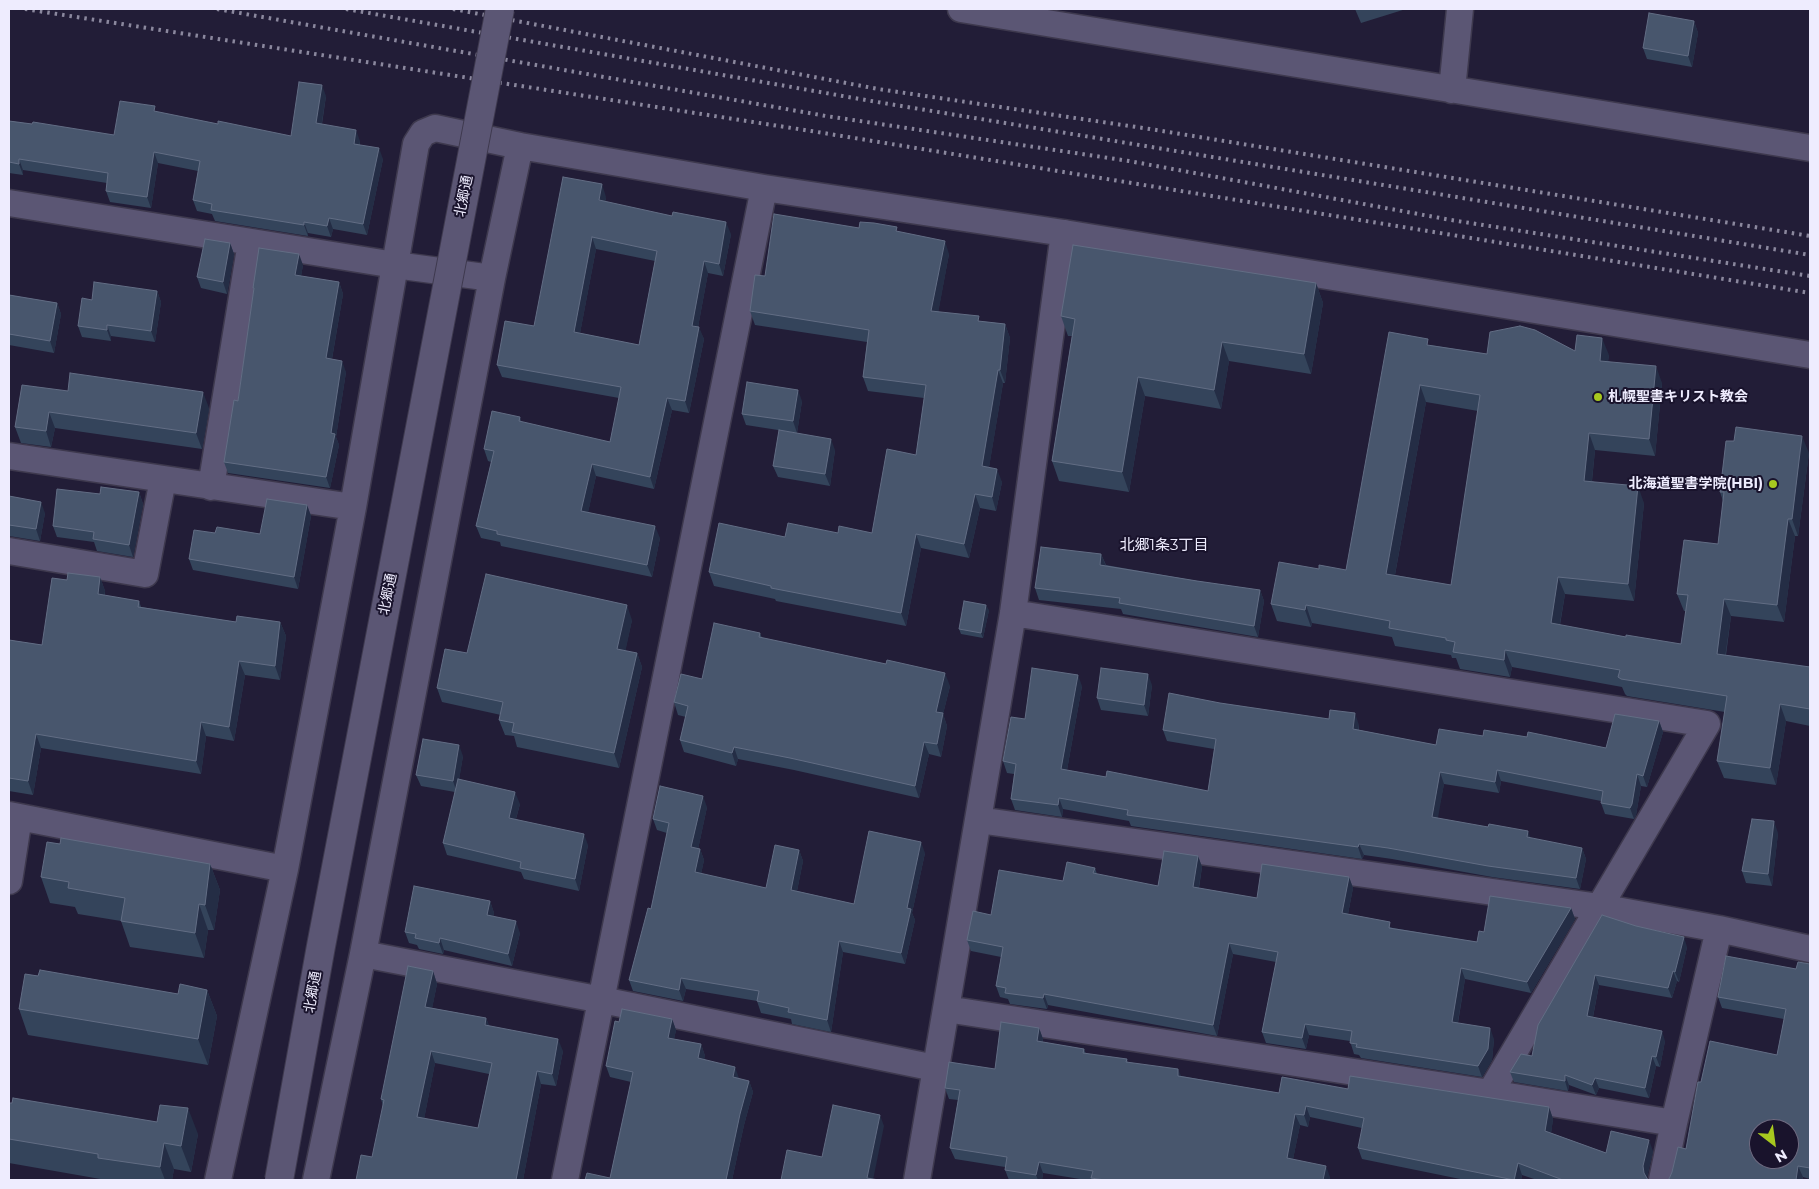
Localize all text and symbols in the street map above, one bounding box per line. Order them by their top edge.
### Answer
street label: 北郷通 [452,174,476,218]
place label: 札幌聖書キリスト教会 [1608,389,1748,405]
marker: 札幌聖書キリスト教会 [1592,391,1604,403]
place label: 北海道聖書学院(HBI) [1628,476,1763,492]
marker: 北海道聖書学院(HBI) [1767,478,1779,490]
district label: 北郷1条3丁目 [1120,537,1208,555]
street label: 北郷通 [376,572,400,616]
street label: 北郷通 [301,970,325,1014]
north arrow [1749,1119,1799,1169]
text: N [1772,1146,1790,1167]

